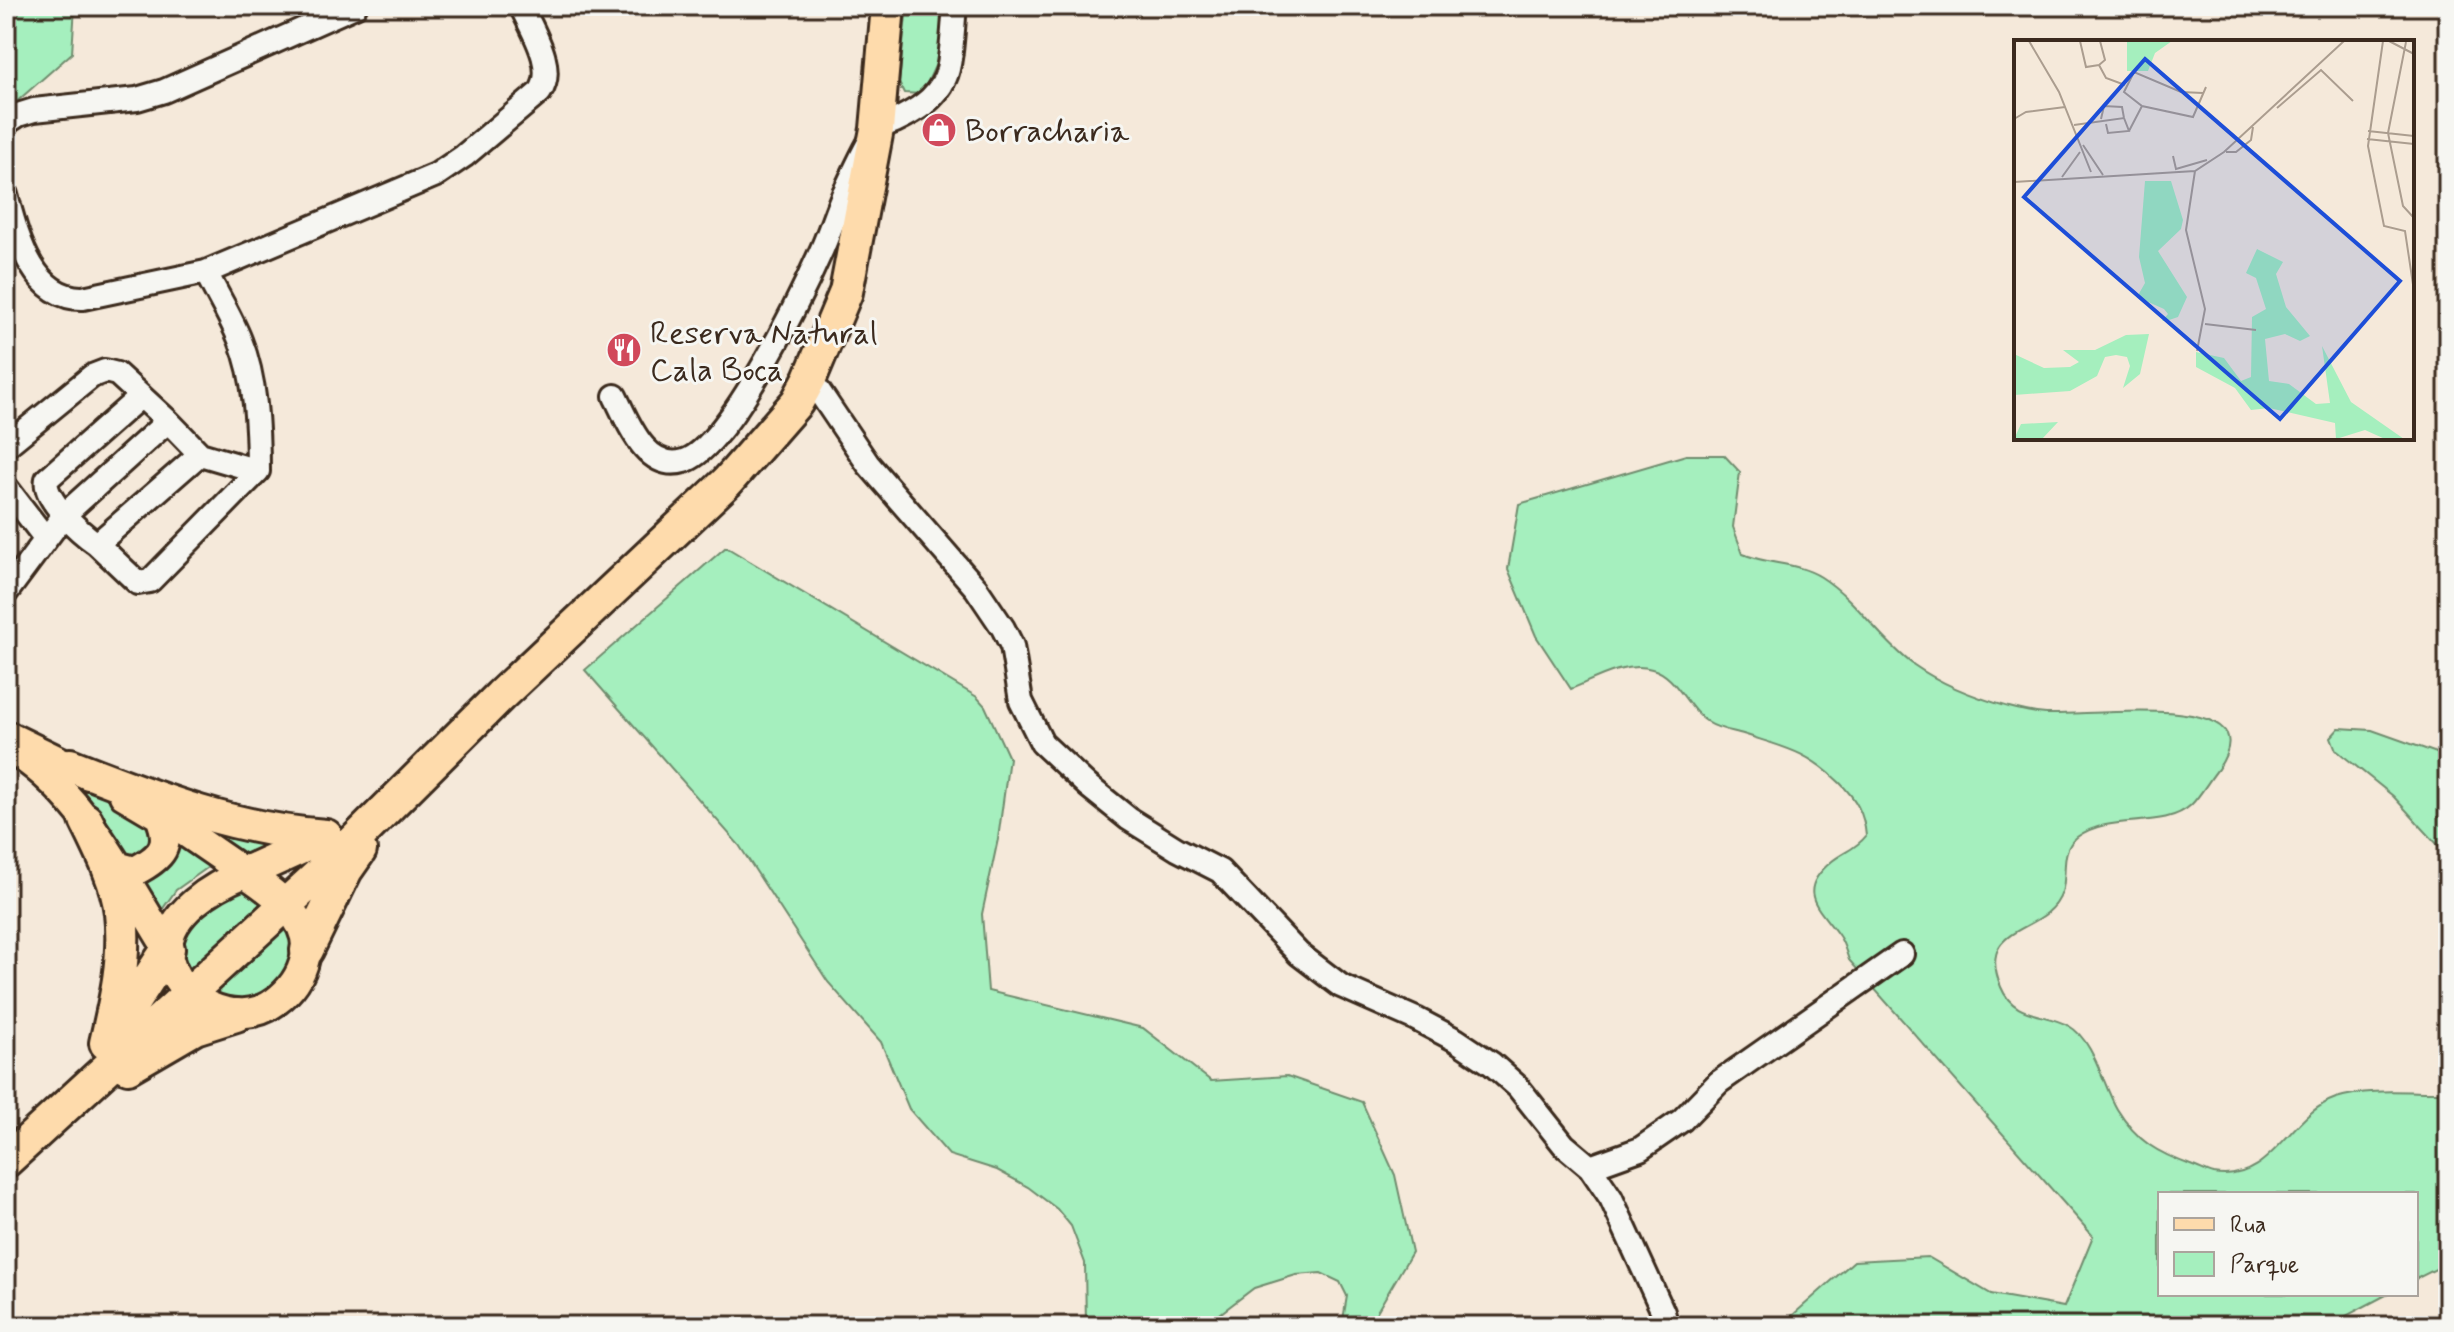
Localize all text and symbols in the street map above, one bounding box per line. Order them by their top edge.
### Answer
inset map [2014,40,2414,440]
shop icon: Borracharia [920,111,958,149]
place label: Borracharia [965,111,1130,153]
place label: Reserva Natural Cala Boca [650,313,878,392]
restaurant icon: Reserva Natural Cala Boca [605,331,643,369]
legend [2158,1192,2418,1296]
text: Rua [2230,1210,2267,1241]
text: Parque [2230,1250,2299,1281]

